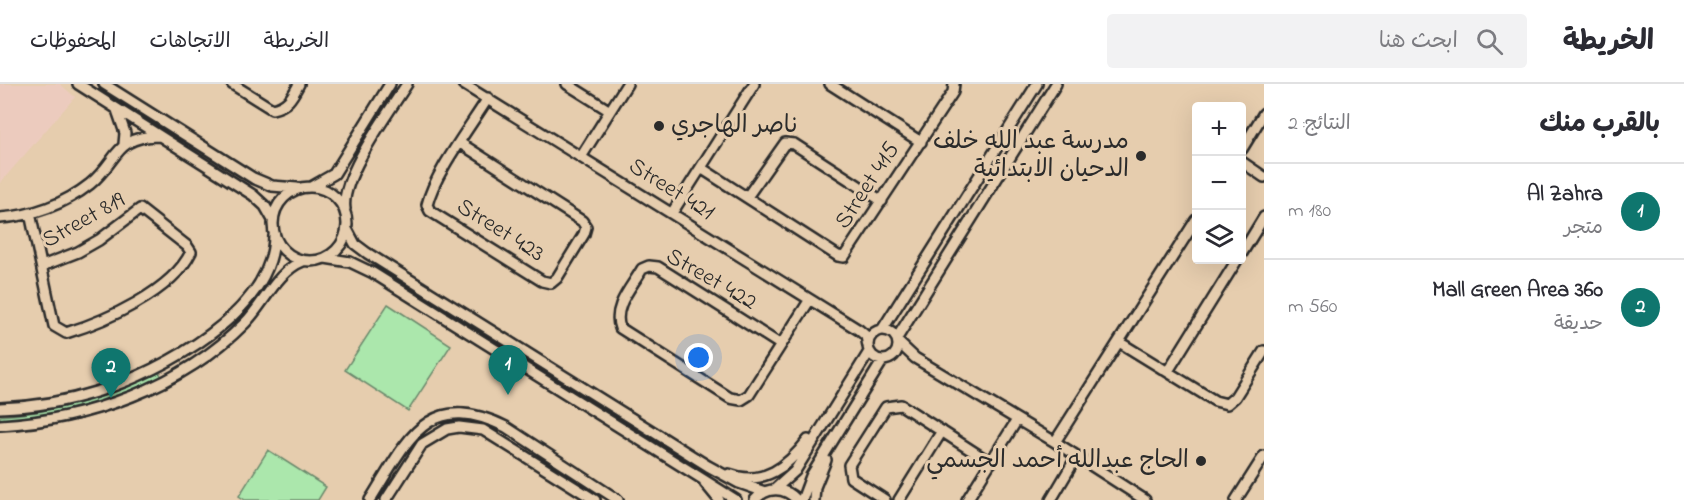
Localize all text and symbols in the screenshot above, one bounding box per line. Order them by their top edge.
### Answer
search box [1107,14,1527,68]
text: الخريطة [1563,22,1654,63]
icon: search [1473,25,1506,58]
text: ابحث هنا [1379,26,1458,58]
text: المحفوظات [30,27,116,57]
text: الاتجاهات [149,27,231,57]
text: الخريطة [264,27,329,57]
map controls [1192,102,1246,264]
button: + [1192,102,1246,156]
text: بالقرب منك [1539,106,1660,144]
place label: ناصر الهاجري [671,109,799,144]
text: النتائج: 2 [1288,110,1351,139]
marker: ناصر الهاجري [652,119,666,133]
place label: مدرسة عبد الله خلف الدحيان الابتدائية [933,125,1129,188]
street label: Street 415 [827,135,909,237]
marker: مدرسة عبد الله خلف الدحيان الابتدائية [1134,149,1148,163]
street label: Street 421 [621,150,721,230]
button: − [1192,156,1246,210]
text: Al Zahra [1527,179,1603,211]
street label: Street 819 [36,183,133,258]
street label: Street 423 [449,190,551,272]
text: 180 m [1288,197,1331,226]
text: 1 [1637,197,1644,226]
button: layers [1192,210,1246,264]
text: متجر [1564,214,1603,243]
street label: Street 422 [659,240,763,320]
text: 360 Mall Green Area [1432,275,1603,307]
text: 560 m [1288,293,1337,322]
text: 2 [1636,293,1645,322]
text: حديقة [1554,310,1603,339]
your location [684,343,713,372]
pin: 1 [488,346,528,395]
pin: 2 [92,348,130,398]
place label: الحاج عبدالله أحمد الجسمي [926,444,1189,480]
marker: الحاج عبدالله أحمد الجسمي [1194,454,1208,468]

